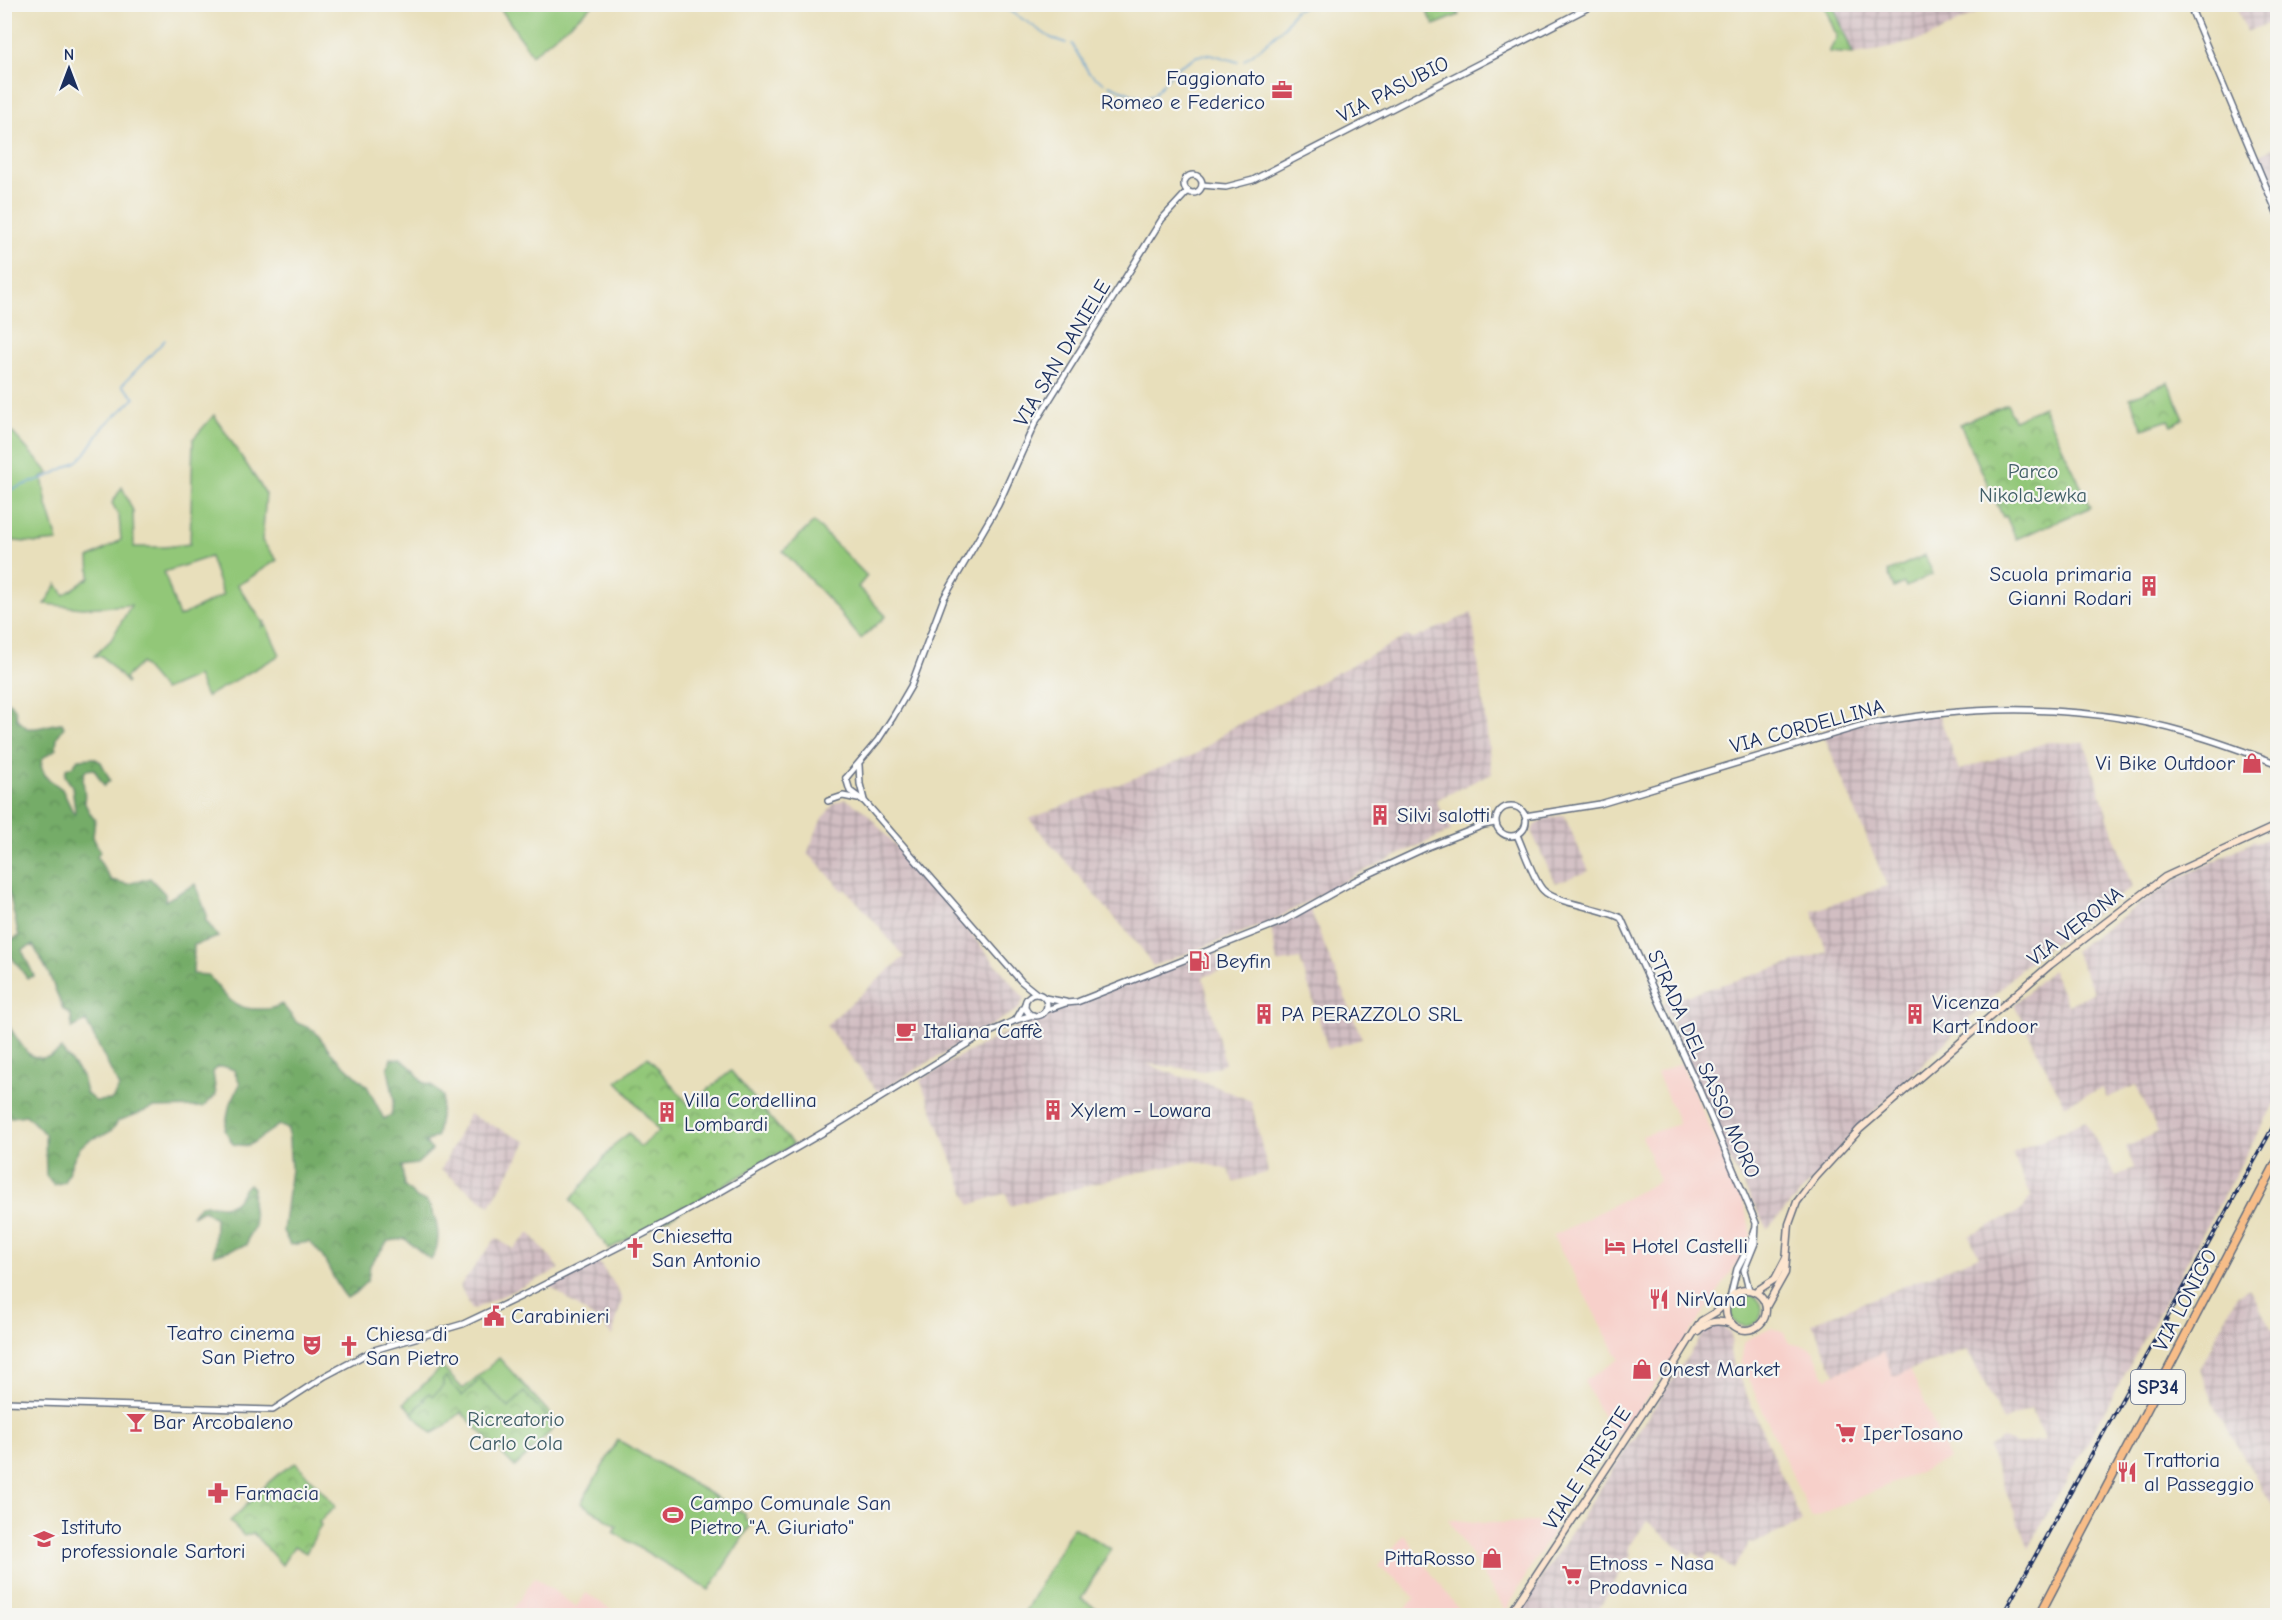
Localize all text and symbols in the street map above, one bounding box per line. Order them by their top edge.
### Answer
north arrow [39,39,99,99]
text: N [64,46,74,64]
street label: VIA PASUBIO [1333,51,1453,127]
place label: Faggionato Romeo e Federico [1101,66,1265,114]
office icon: Faggionato Romeo e Federico [1270,78,1294,102]
street label: VIA SAN DANIELE [1009,275,1115,431]
park label: Parco NikolaJewka [1979,459,2087,507]
place label: Scuola primaria Gianni Rodari [1990,562,2132,610]
building icon: Scuola primaria Gianni Rodari [2137,574,2161,598]
street label: VIA CORDELLINA [1727,694,1887,758]
place label: Vi Bike Outdoor [2096,751,2236,775]
shop icon: Vi Bike Outdoor [2240,751,2264,775]
building icon: Silvi salotti [1368,803,1392,827]
place label: Silvi salotti [1397,803,1490,827]
street label: VIA VERONA [2022,881,2128,971]
street label: STRADA DEL SASSO MORO [1643,946,1765,1182]
fuel station icon: Beyfin [1187,949,1211,973]
place label: Beyfin [1216,949,1271,973]
place label: Vicenza Kart Indoor [1932,990,2038,1038]
building icon: PA PERAZZOLO SRL [1252,1002,1276,1026]
place label: PA PERAZZOLO SRL [1281,1002,1463,1026]
building icon: Vicenza Kart Indoor [1903,1002,1927,1026]
cafe icon: Italiana Caffè [894,1019,918,1043]
place label: Italiana Caffè [923,1019,1042,1043]
place label: Villa Cordellina Lombardi [684,1088,817,1136]
building icon: Xylem - Lowara [1041,1098,1065,1122]
place label: Xylem - Lowara [1070,1098,1212,1122]
building icon: Villa Cordellina Lombardi [655,1100,679,1124]
place label: Chiesetta San Antonio [652,1224,761,1272]
hotel icon: Hotel Castelli [1603,1234,1627,1258]
place label: Hotel Castelli [1632,1234,1748,1258]
church icon: Chiesetta San Antonio [623,1236,647,1260]
street label: VIA LONIGO [2148,1245,2222,1355]
restaurant icon: NirVana [1647,1287,1671,1311]
place label: NirVana [1676,1287,1746,1311]
public building icon: Carabinieri [482,1304,506,1328]
place label: Carabinieri [511,1304,610,1328]
place label: Teatro cinema San Pietro [167,1321,295,1369]
place label: Chiesa di San Pietro [366,1322,459,1370]
theatre icon: Teatro cinema San Pietro [300,1333,324,1357]
church icon: Chiesa di San Pietro [337,1334,361,1358]
shop icon: Onest Market [1630,1357,1654,1381]
place label: Onest Market [1659,1357,1780,1381]
road number: SP34 [2131,1370,2185,1404]
street label: VIALE TRIESTE [1538,1402,1636,1534]
park label: Ricreatorio Carlo Cola [467,1407,565,1455]
bar icon: Bar Arcobaleno [124,1410,148,1434]
place label: Bar Arcobaleno [153,1410,293,1434]
supermarket icon: IperTosano [1834,1421,1858,1445]
place label: IperTosano [1863,1421,1963,1445]
place label: Trattoria al Passeggio [2144,1448,2254,1496]
restaurant icon: Trattoria al Passeggio [2115,1460,2139,1484]
pharmacy icon: Farmacia [206,1481,230,1505]
place label: Farmacia [235,1481,319,1505]
place label: Campo Comunale San Pietro "A. Giuriato" [690,1491,891,1539]
sports icon: Campo Comunale San Pietro "A. Giuriato" [661,1503,685,1527]
place label: Istituto professionale Sartori [61,1515,245,1563]
school or university icon: Istituto professionale Sartori [32,1527,56,1551]
place label: PittaRosso [1384,1546,1475,1570]
shop icon: PittaRosso [1480,1546,1504,1570]
place label: Etnoss - Nasa Prodavnica [1589,1551,1714,1599]
supermarket icon: Etnoss - Nasa Prodavnica [1560,1563,1584,1587]

